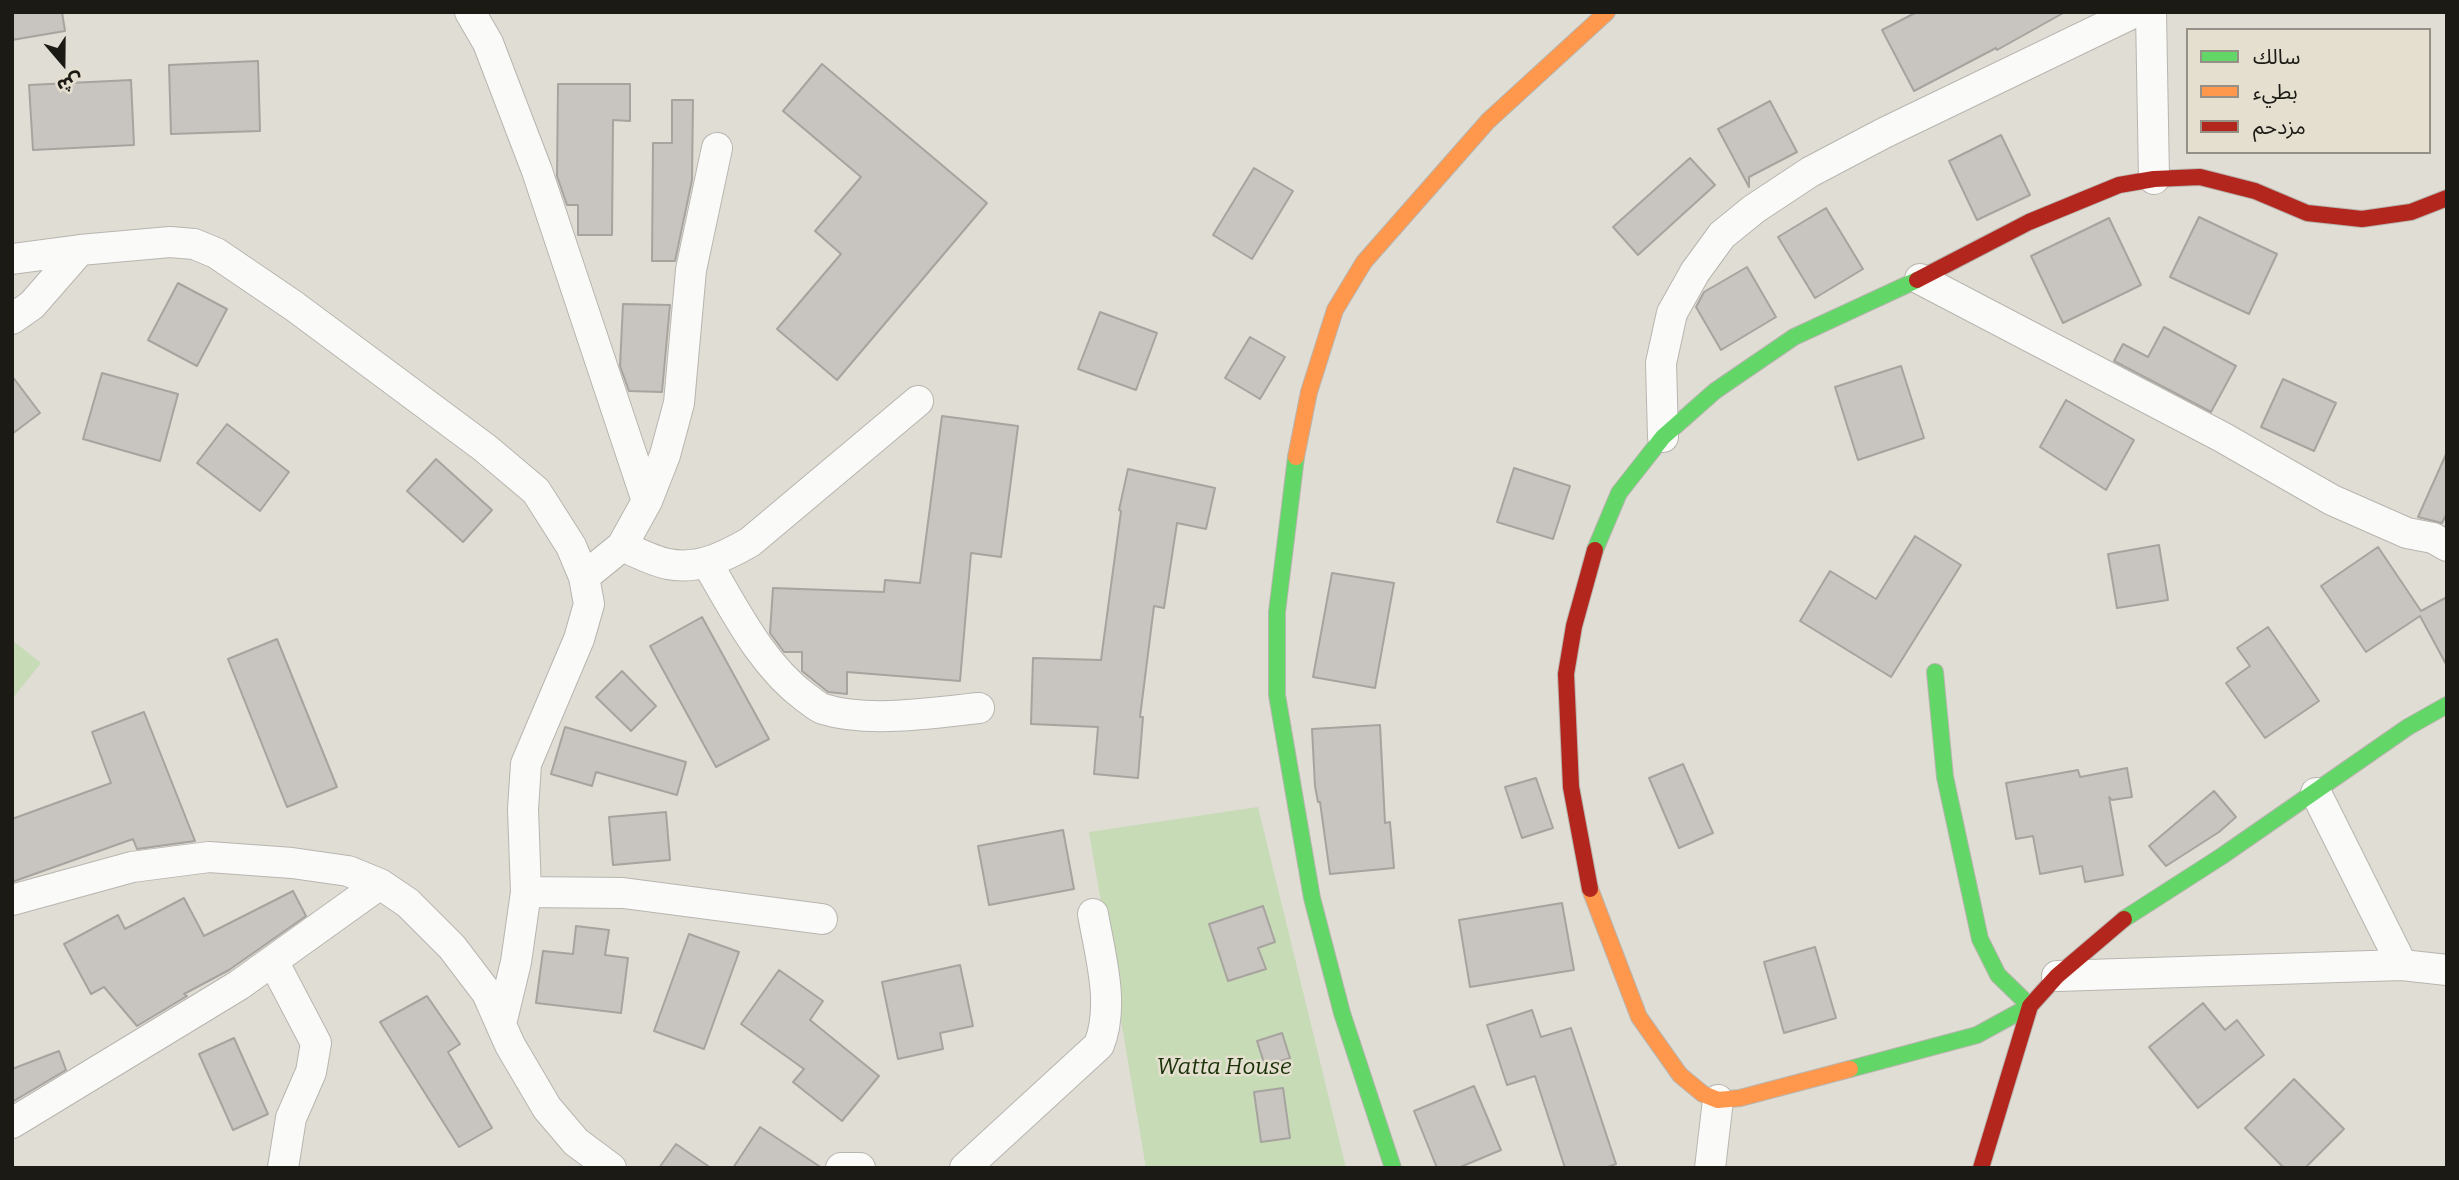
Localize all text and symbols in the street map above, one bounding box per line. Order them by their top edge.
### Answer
north arrow [28,28,98,98]
legend [2186,28,2431,154]
text: سالك [2253,44,2300,70]
text: ش [54,68,87,98]
text: بطيء [2253,79,2298,105]
text: مزدحم [2253,114,2306,140]
park label: Watta House [1156,1054,1292,1082]

